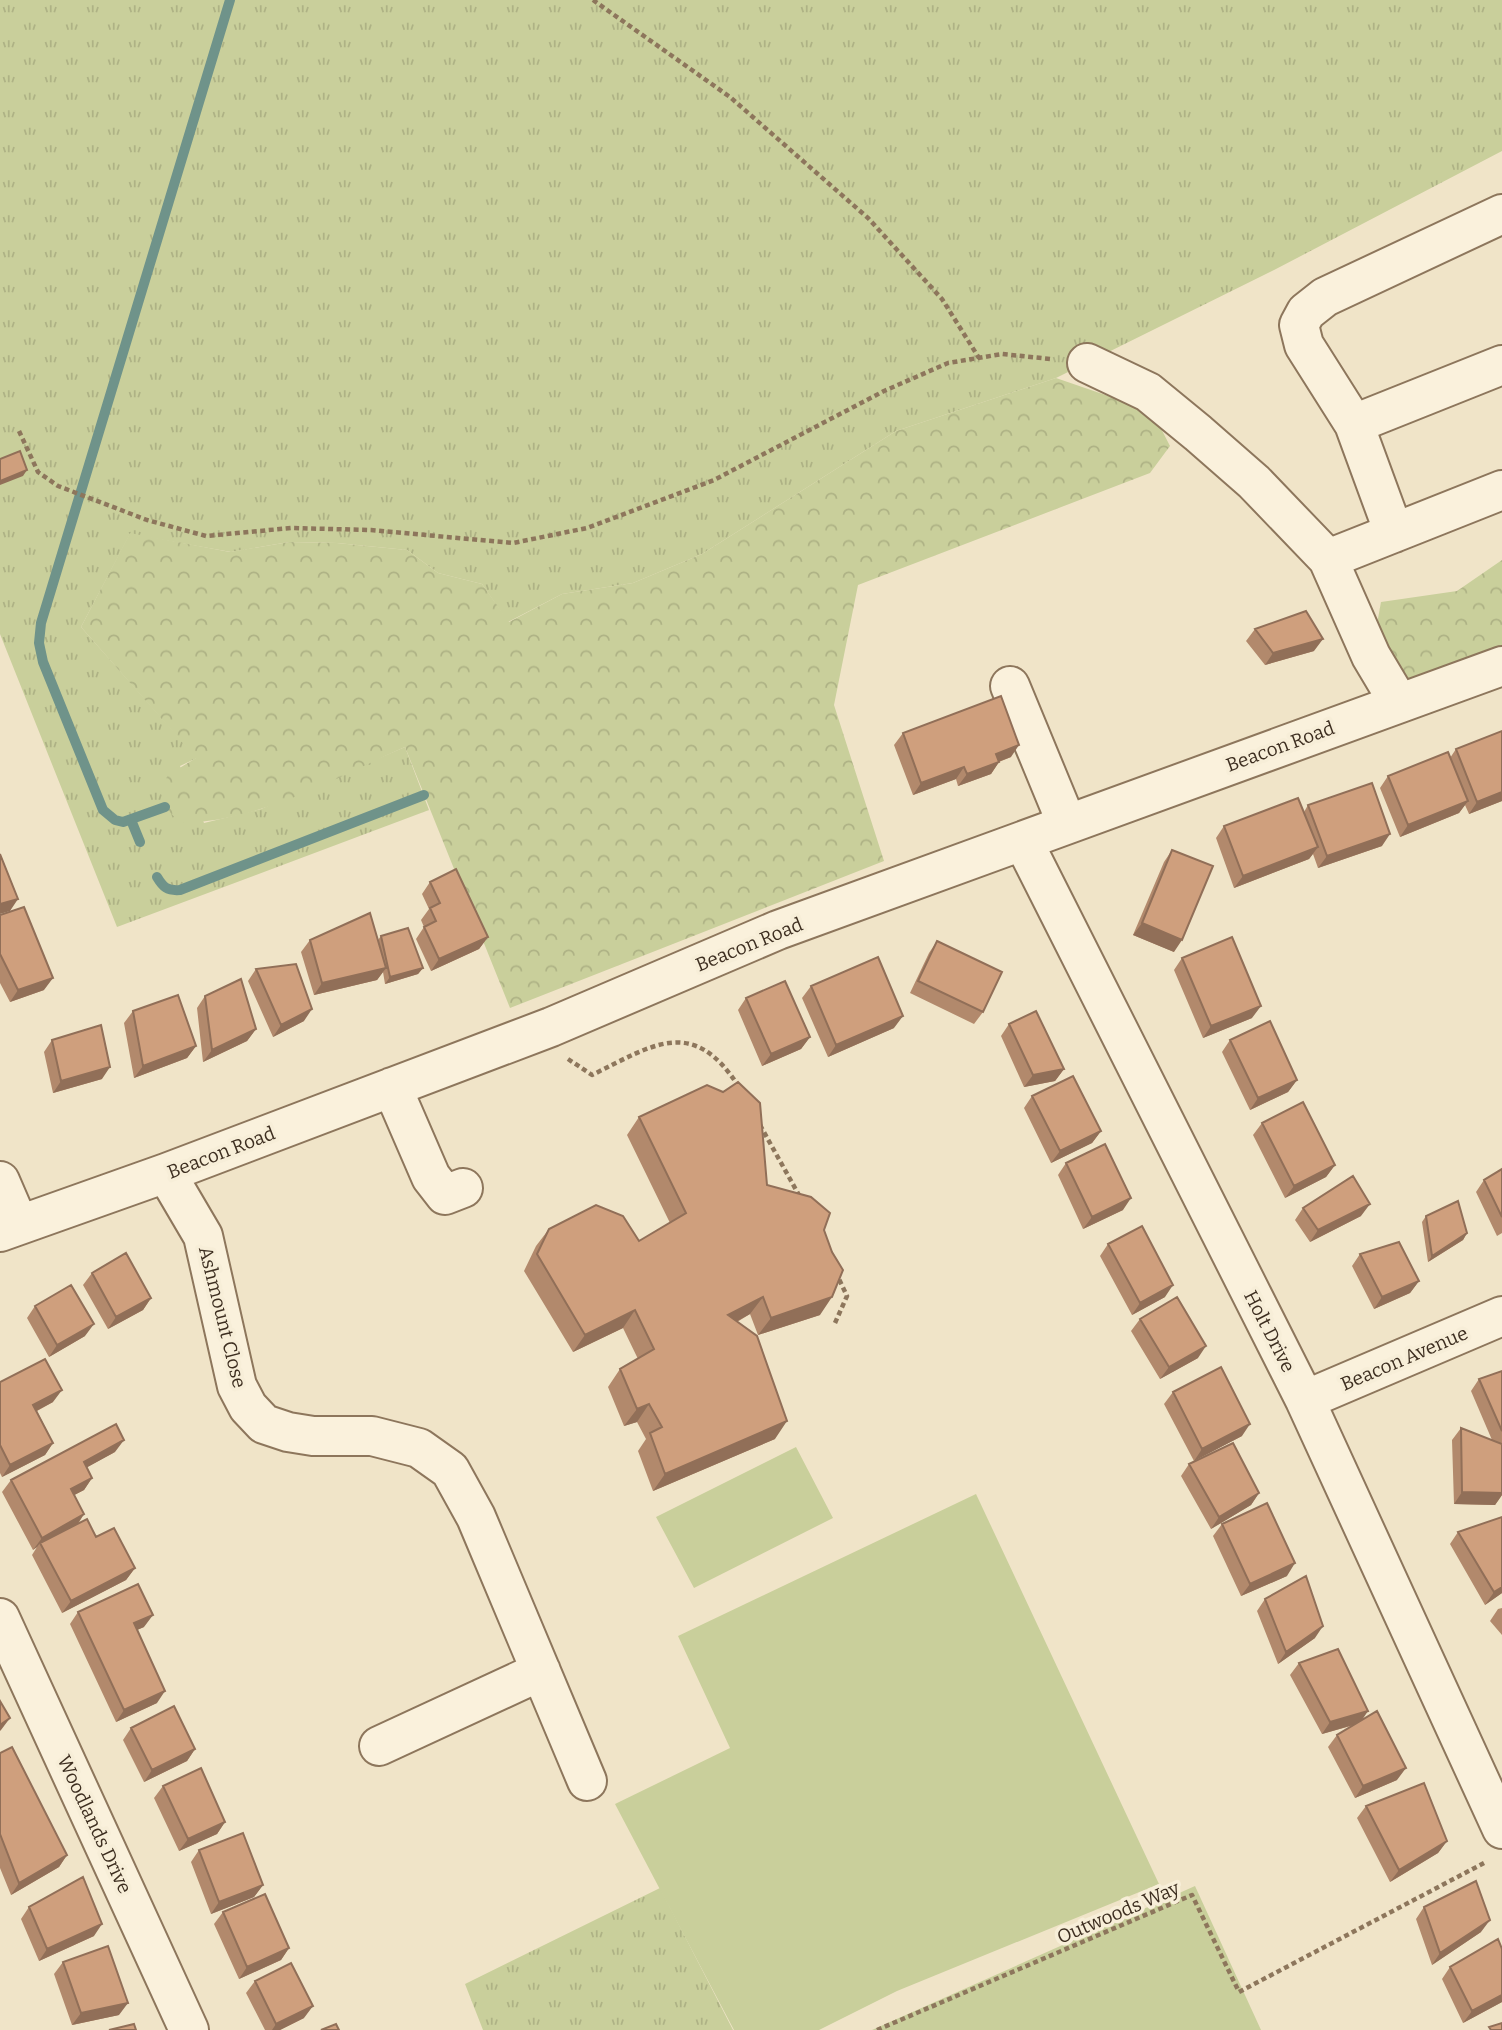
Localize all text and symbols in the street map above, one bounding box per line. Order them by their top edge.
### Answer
street label: Beacon Road [1223,716,1337,777]
street label: Beacon Road [692,913,806,976]
street label: Beacon Road [164,1121,278,1184]
street label: Ashmount Close [194,1244,251,1390]
street label: Holt Drive [1239,1286,1300,1376]
street label: Beacon Avenue [1337,1321,1471,1396]
street label: Woodlands Drive [52,1751,137,1897]
street label: Outwoods Way [1053,1876,1184,1949]

